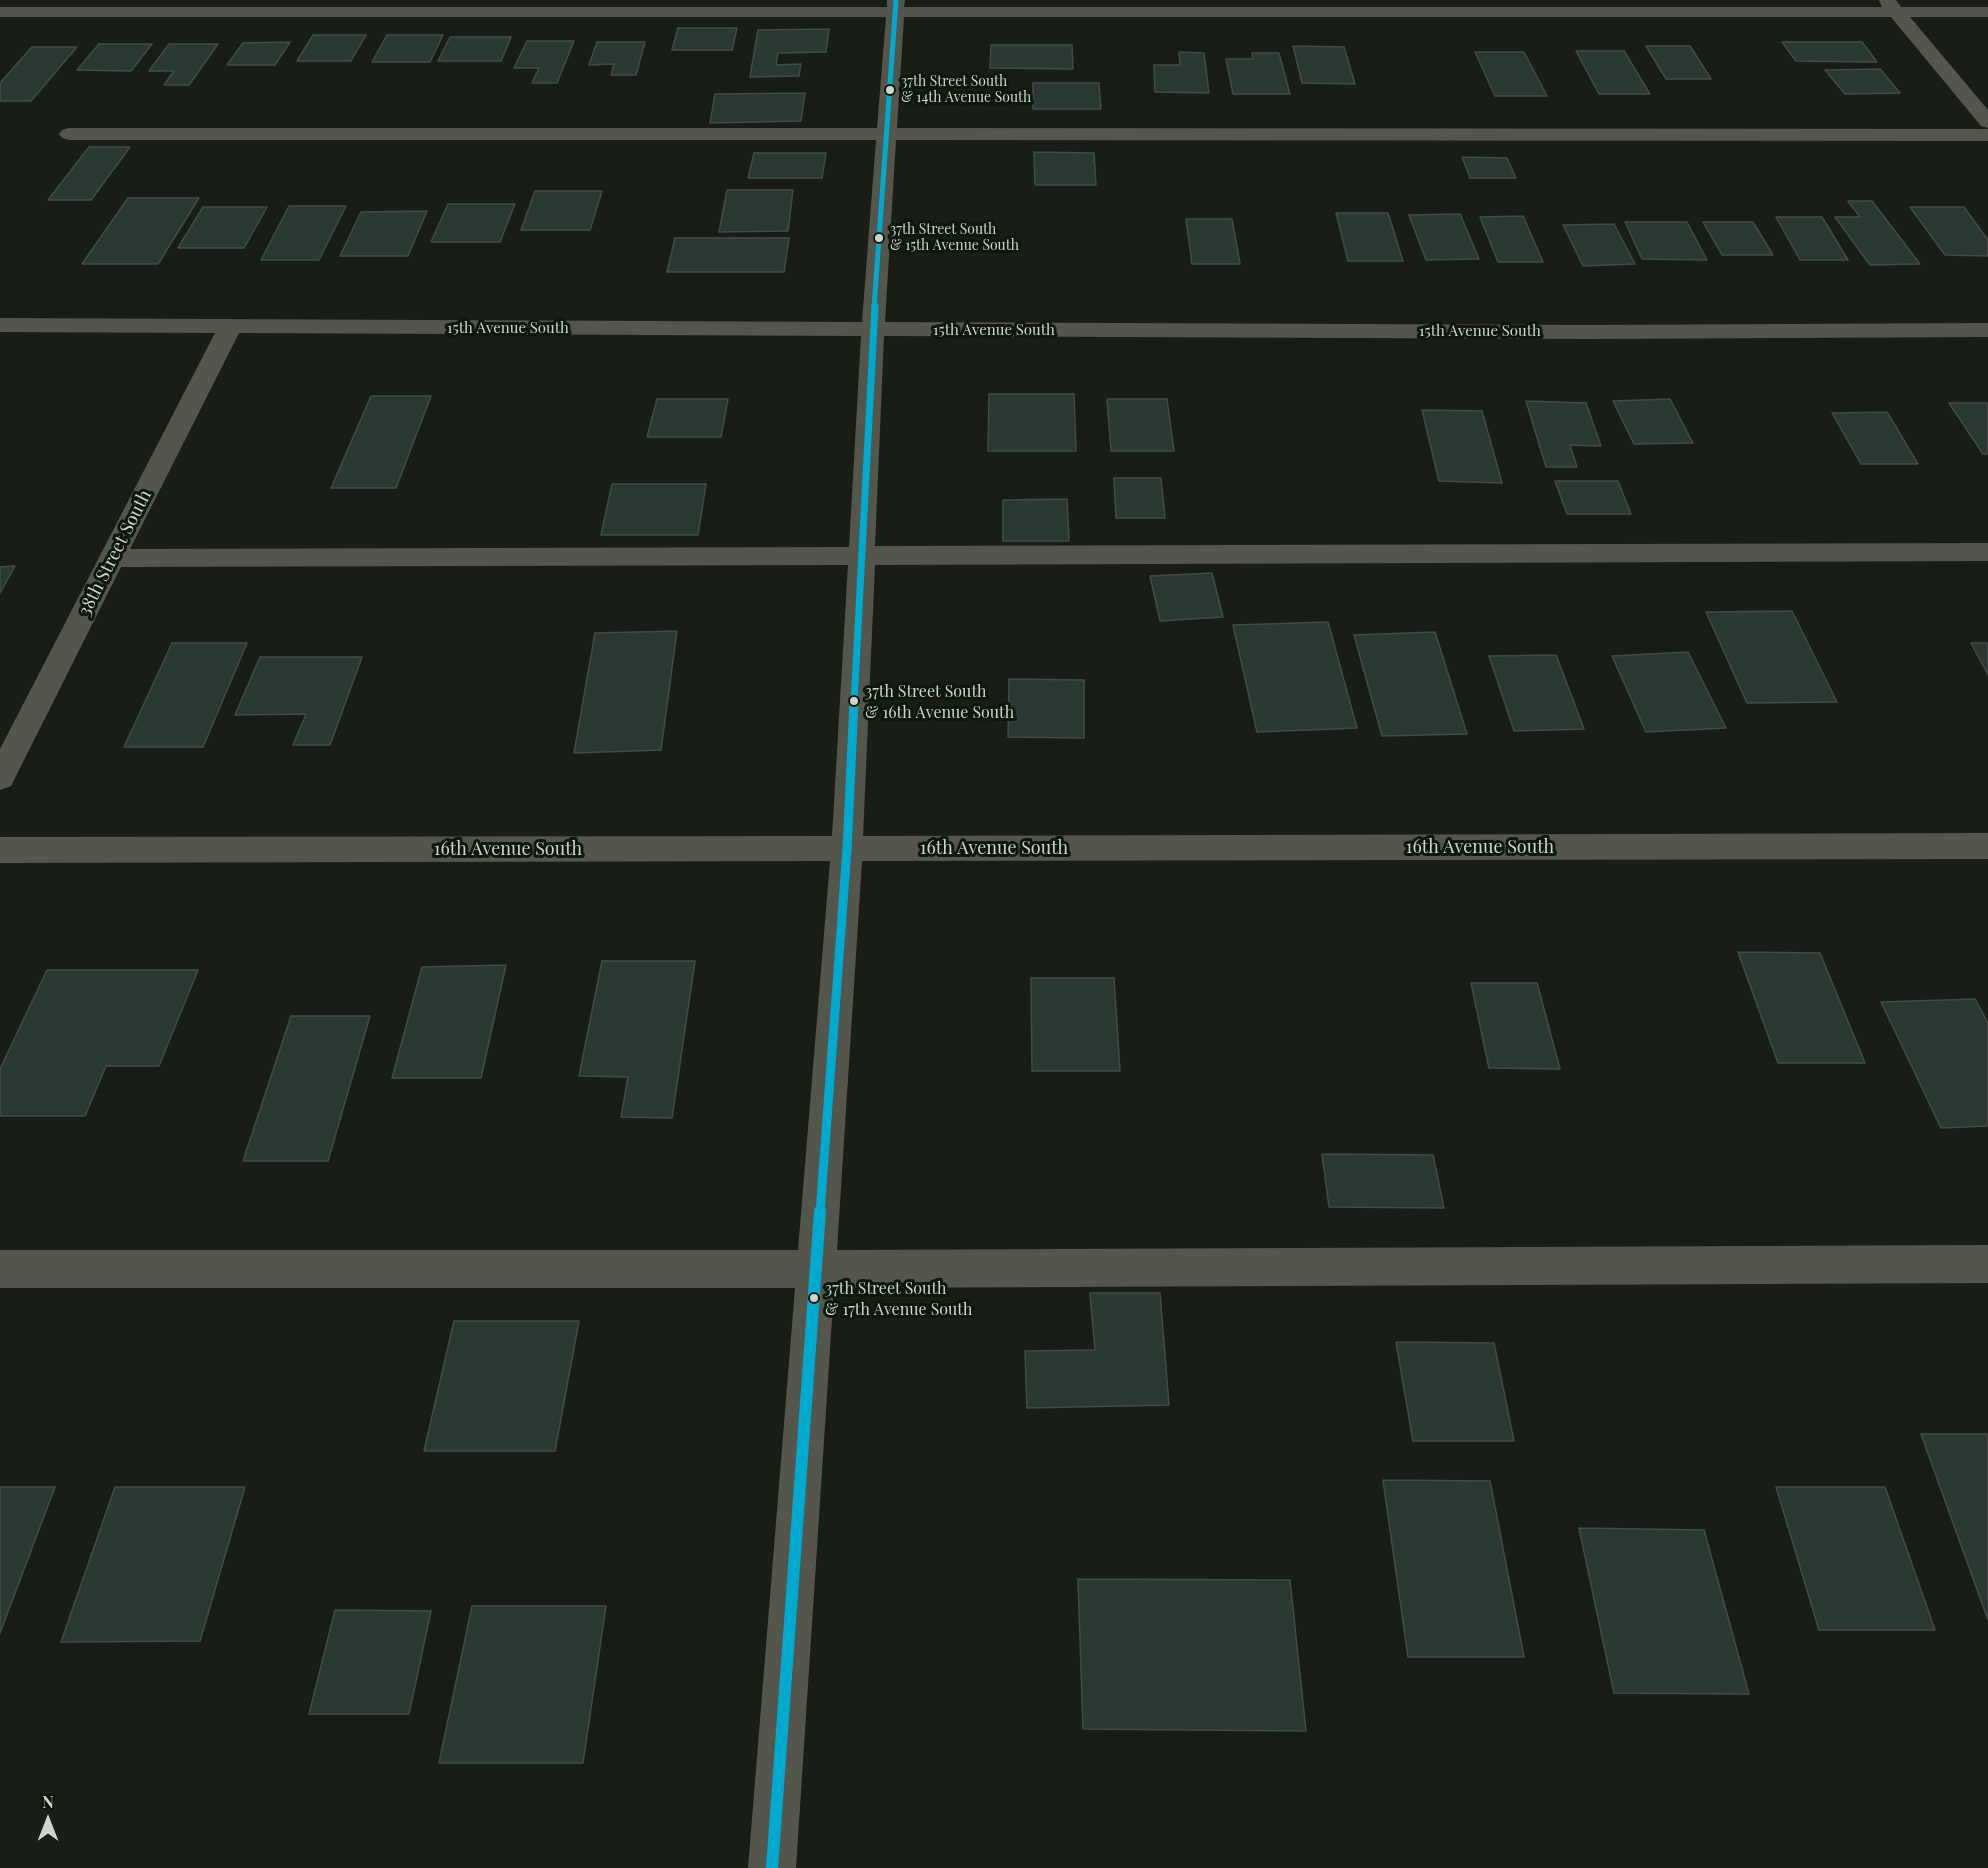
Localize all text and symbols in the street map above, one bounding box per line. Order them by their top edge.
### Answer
place label: 37th Street South & 14th Avenue South [901,74,1031,106]
marker: 37th Street South & 14th Avenue South [884,84,896,96]
place label: 37th Street South & 15th Avenue South [890,222,1019,255]
marker: 37th Street South & 15th Avenue South [873,232,885,244]
street label: 15th Avenue South [447,319,569,337]
street label: 15th Avenue South [933,321,1055,339]
street label: 15th Avenue South [1419,322,1541,340]
street label: 38th Street South [74,486,156,620]
place label: 37th Street South & 16th Avenue South [865,682,1014,720]
marker: 37th Street South & 16th Avenue South [848,695,860,707]
street label: 16th Avenue South [1406,836,1554,858]
street label: 16th Avenue South [920,837,1068,859]
street label: 16th Avenue South [434,838,582,860]
place label: 37th Street South & 17th Avenue South [825,1279,972,1317]
marker: 37th Street South & 17th Avenue South [808,1292,820,1304]
north arrow [18,1790,78,1850]
text: N [42,1791,54,1812]

